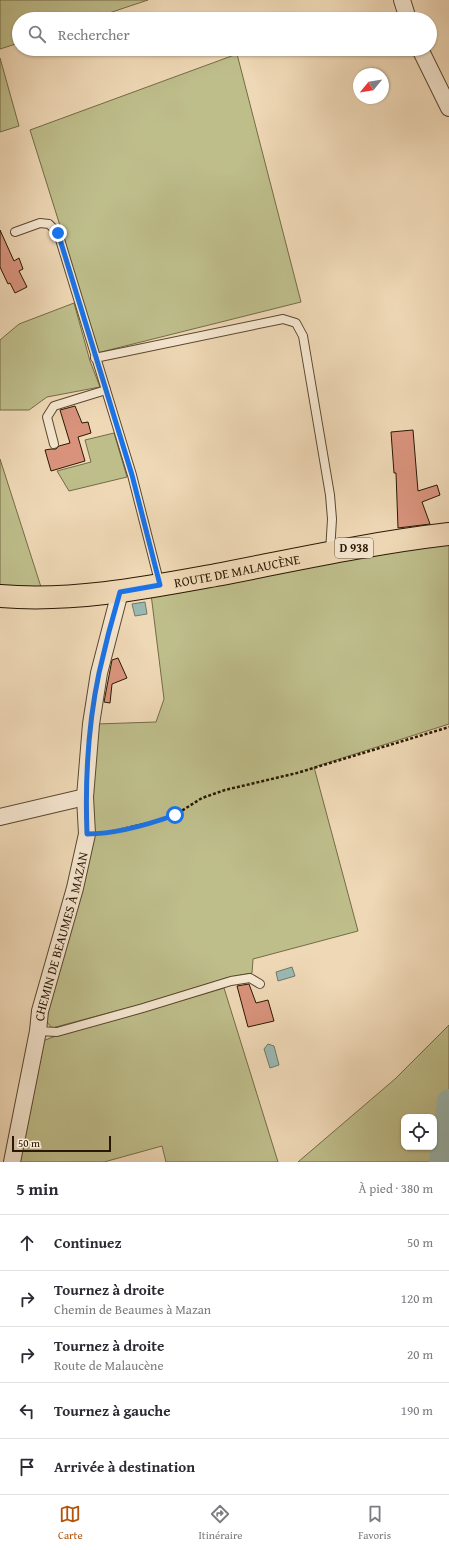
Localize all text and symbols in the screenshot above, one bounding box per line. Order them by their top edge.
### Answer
search box [12,12,437,56]
icon: search [26,23,48,45]
text: Rechercher [58,24,130,45]
north arrow [353,68,389,104]
route end [49,224,67,242]
road number: D 938 [335,538,373,558]
street label: ROUTE DE MALAUCÈNE [173,550,302,592]
route start [166,806,184,824]
street label: CHEMIN DE BEAUMES À MAZAN [30,850,93,1022]
map controls [401,1114,437,1150]
button: locate [401,1114,437,1150]
scale bar [12,1134,111,1153]
text: 50 m [18,1135,40,1151]
text: 5 min [16,1176,58,1201]
text: À pied · 380 m [358,1179,433,1198]
icon: ahead [16,1232,38,1254]
text: Continuez [54,1232,122,1253]
text: 50 m [407,1233,433,1252]
text: Tournez à droite [54,1279,164,1300]
icon: right [16,1288,38,1310]
text: 120 m [401,1289,433,1308]
text: Chemin de Beaumes à Mazan [54,1300,211,1319]
text: Tournez à droite [54,1335,164,1356]
icon: right [16,1344,38,1366]
text: 20 m [407,1345,433,1364]
text: Route de Malaucène [54,1356,164,1375]
icon: left [16,1400,38,1422]
text: Tournez à gauche [54,1400,171,1421]
text: 190 m [401,1401,433,1420]
icon: arrive [16,1456,38,1478]
text: Arrivée à destination [54,1456,195,1477]
tab: Carte [58,1503,83,1543]
tab: Itinéraire [198,1503,242,1543]
tab: Favoris [358,1503,391,1543]

